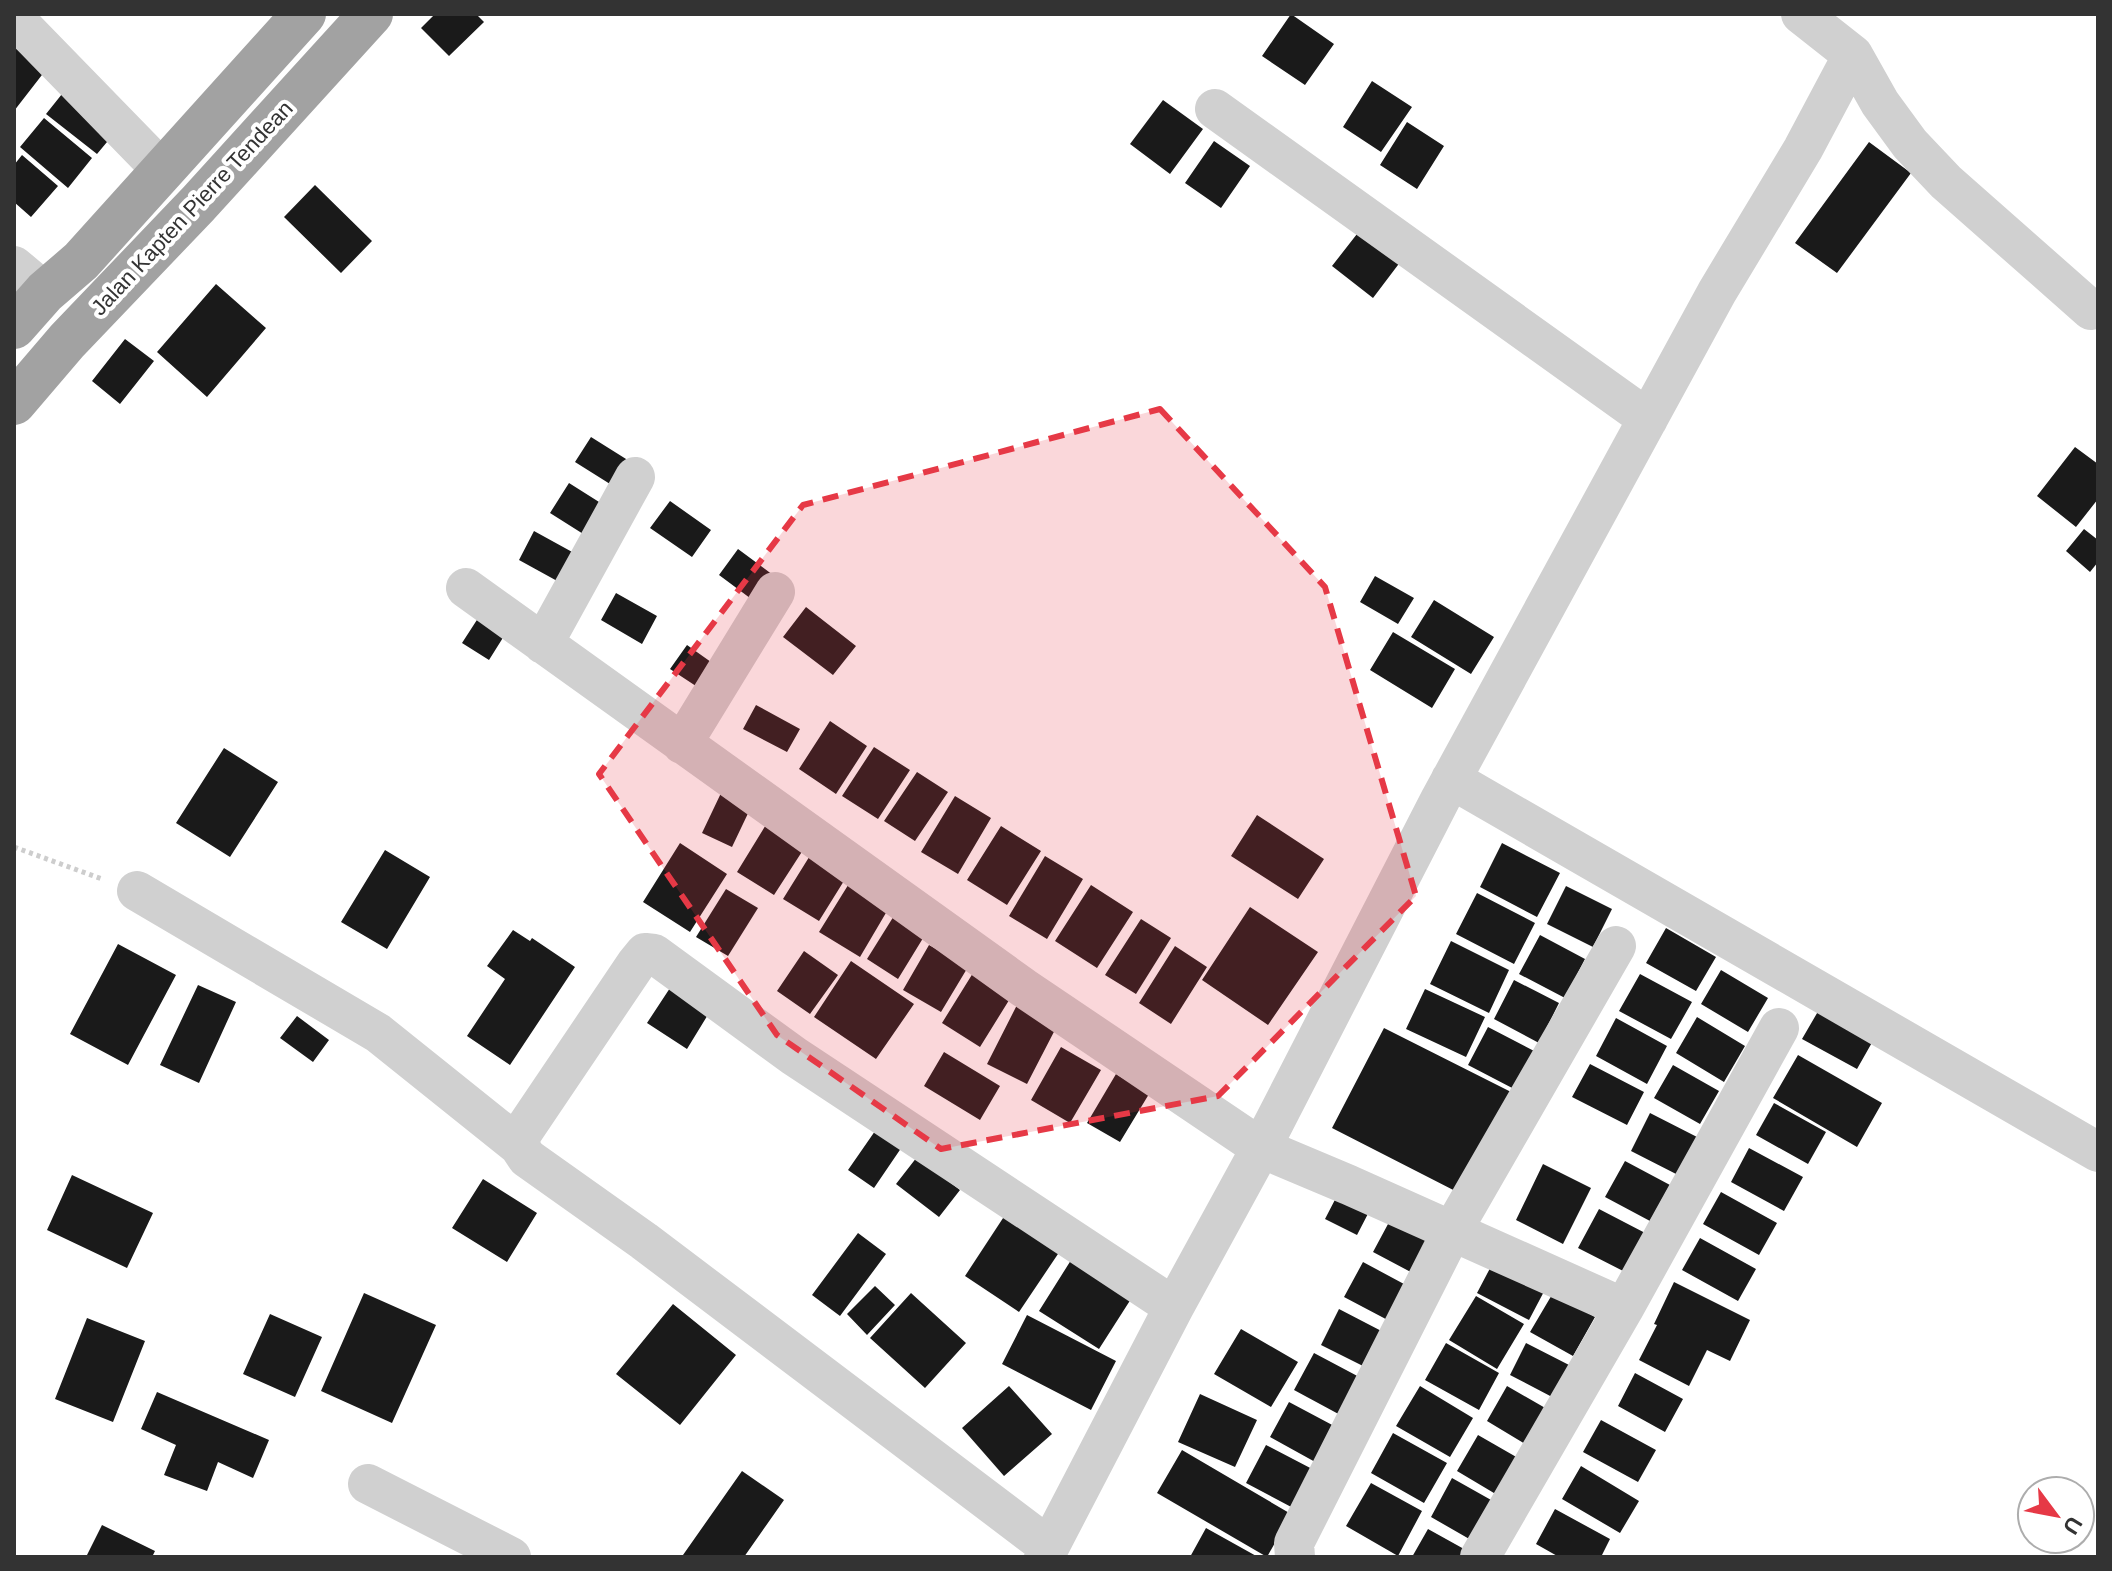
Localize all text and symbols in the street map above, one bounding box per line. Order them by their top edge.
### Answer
street label: Jalan Kapten Pierre Tendean [86,96,298,320]
north arrow [2016,1475,2096,1555]
text: U [2058,1512,2087,1539]

